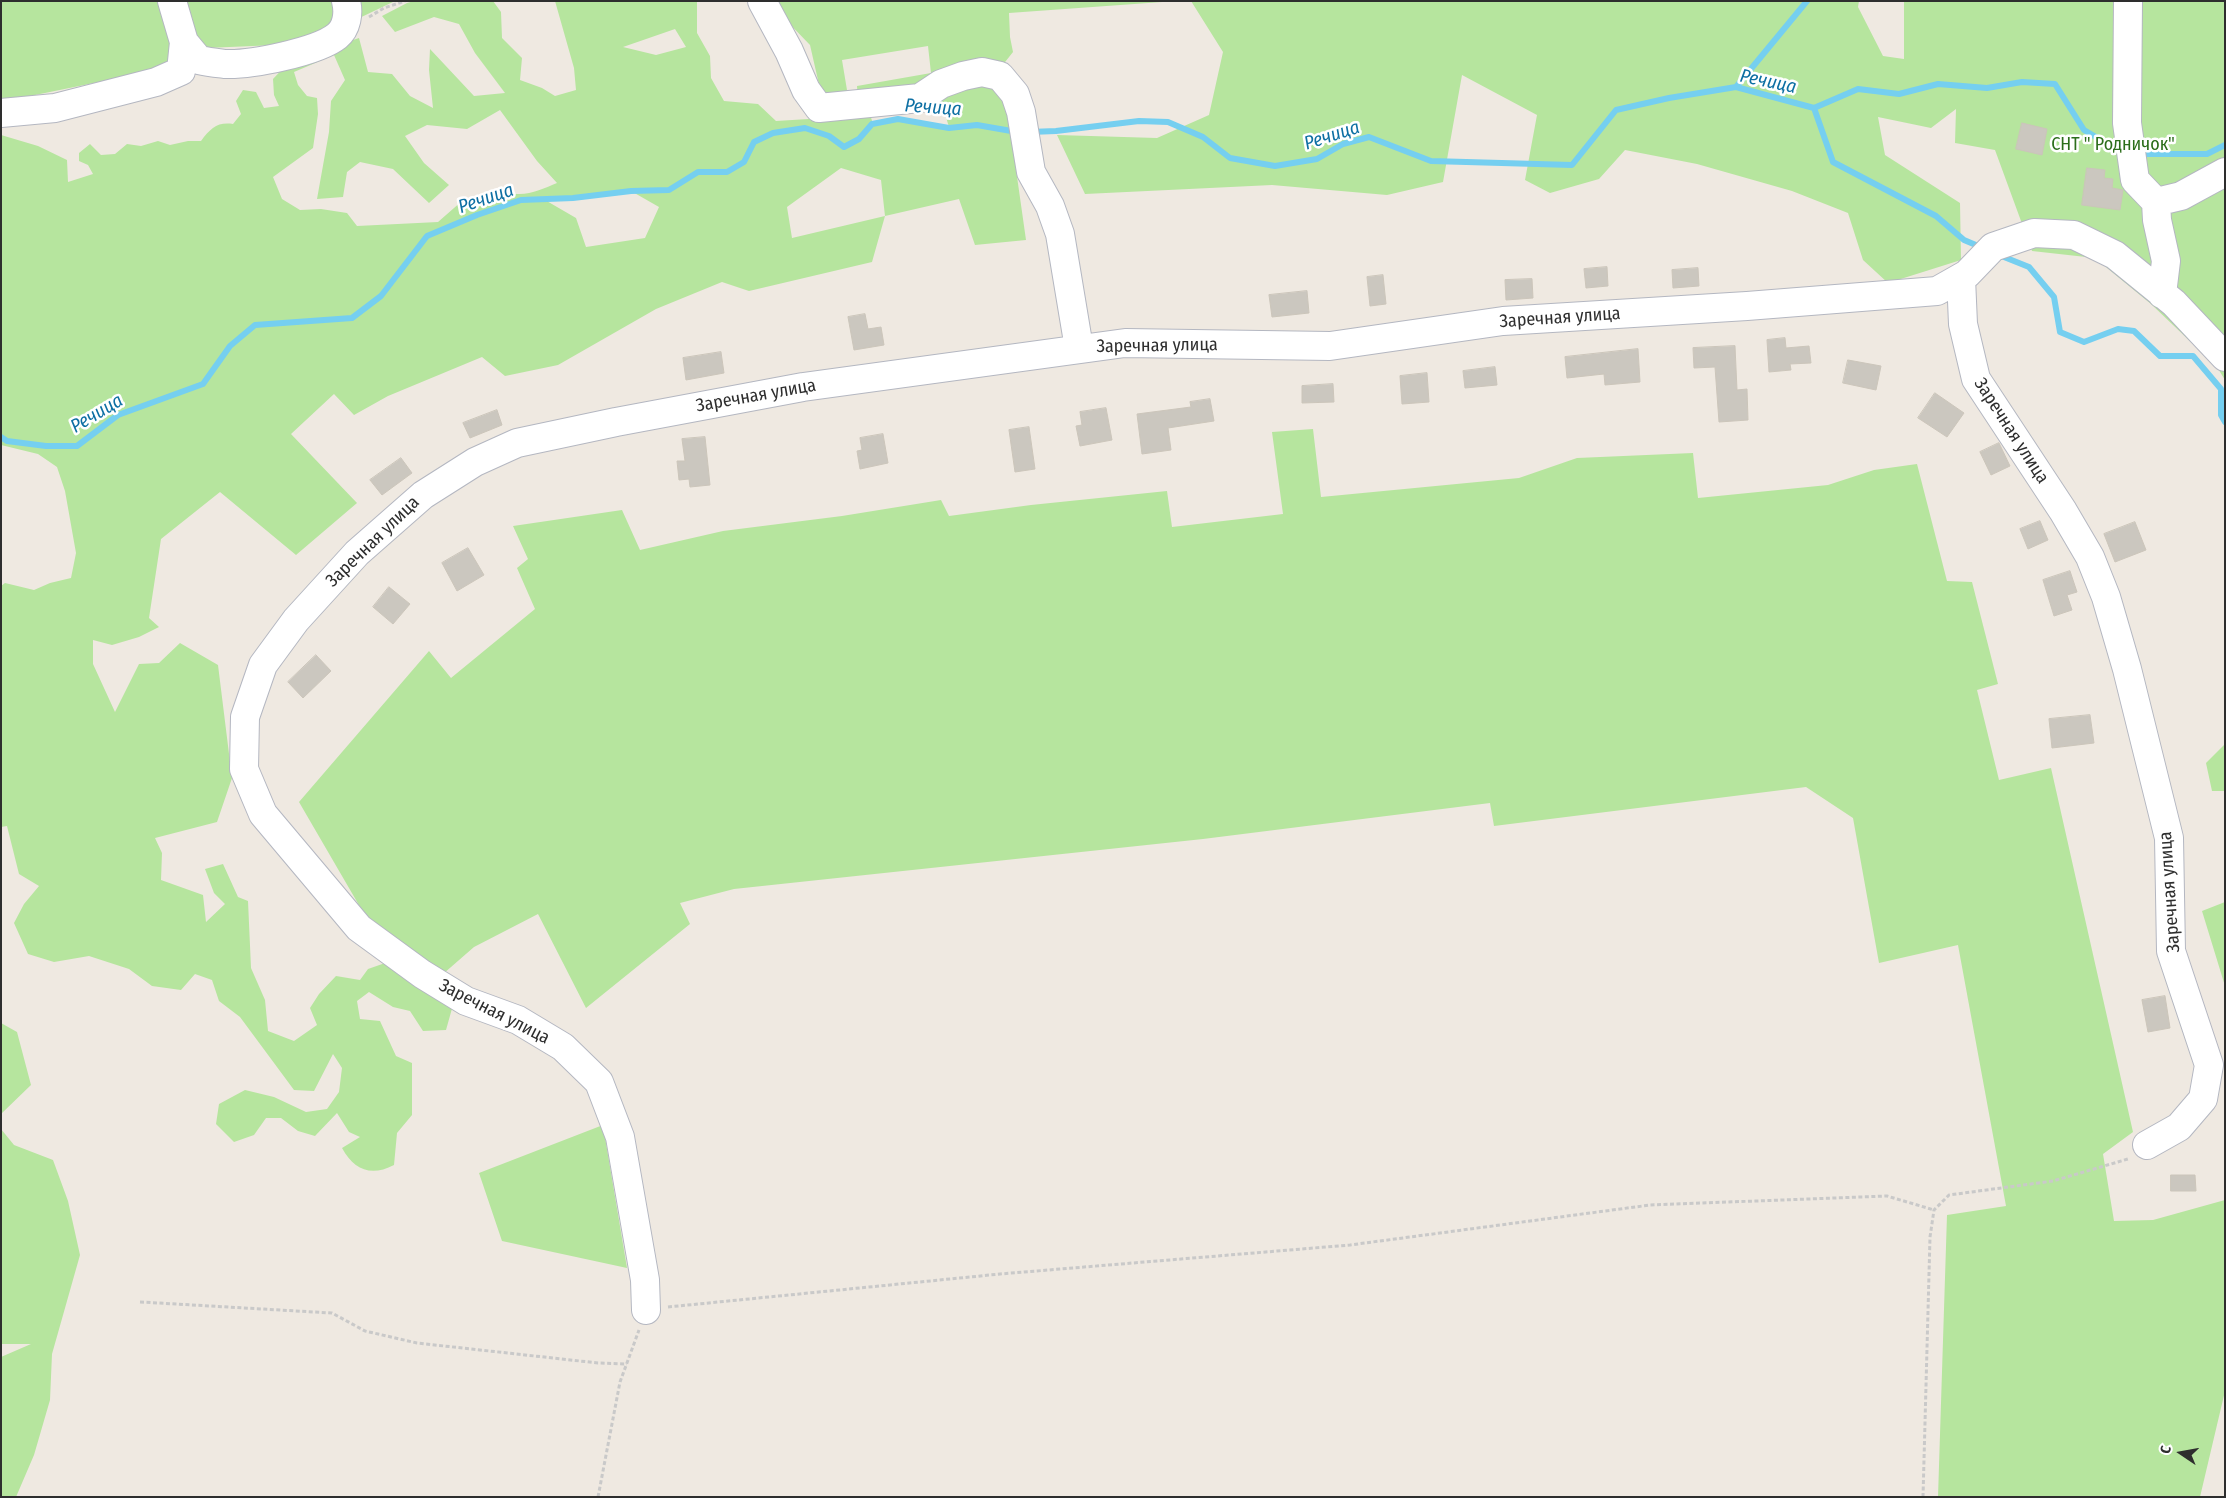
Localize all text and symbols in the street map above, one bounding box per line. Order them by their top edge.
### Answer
water label: Речица [1738,65,1798,99]
water label: Речица [904,95,962,121]
water label: Речица [1301,116,1363,156]
park label: СНТ " Родничок" [2051,134,2175,156]
water label: Речица [455,179,517,219]
street label: Заречная улица [1499,303,1621,333]
street label: Заречная улица [1096,334,1218,358]
street label: Заречная улица [1969,374,2053,488]
street label: Заречная улица [694,375,818,417]
water label: Речица [67,390,127,438]
street label: Заречная улица [322,492,424,592]
street label: Заречная улица [2155,831,2185,953]
street label: Заречная улица [435,975,553,1049]
north arrow [2156,1428,2206,1478]
text: С [2157,1444,2175,1455]

